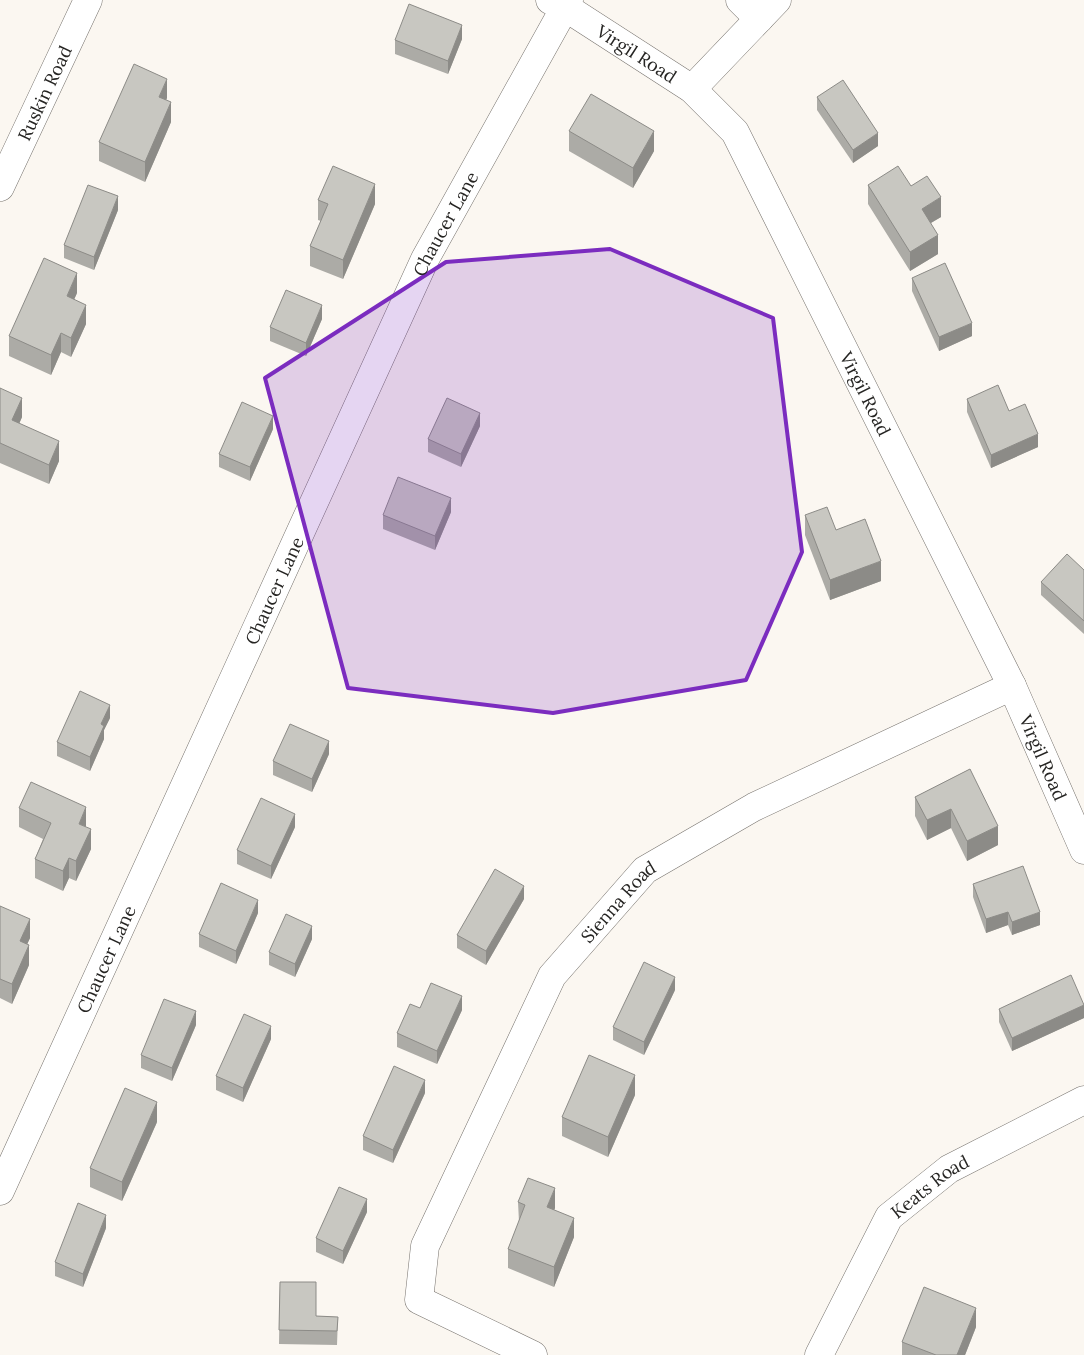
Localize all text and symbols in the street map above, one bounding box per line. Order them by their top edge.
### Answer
street label: Virgil Road [591,18,682,88]
street label: Ruskin Road [12,41,77,144]
street label: Chaucer Lane [407,167,483,280]
street label: Virgil Road [835,347,897,440]
street label: Chaucer Lane [239,533,308,648]
street label: Virgil Road [1014,710,1072,804]
street label: Sienna Road [575,855,660,947]
street label: Chaucer Lane [71,901,140,1016]
street label: Keats Road [886,1149,973,1223]

